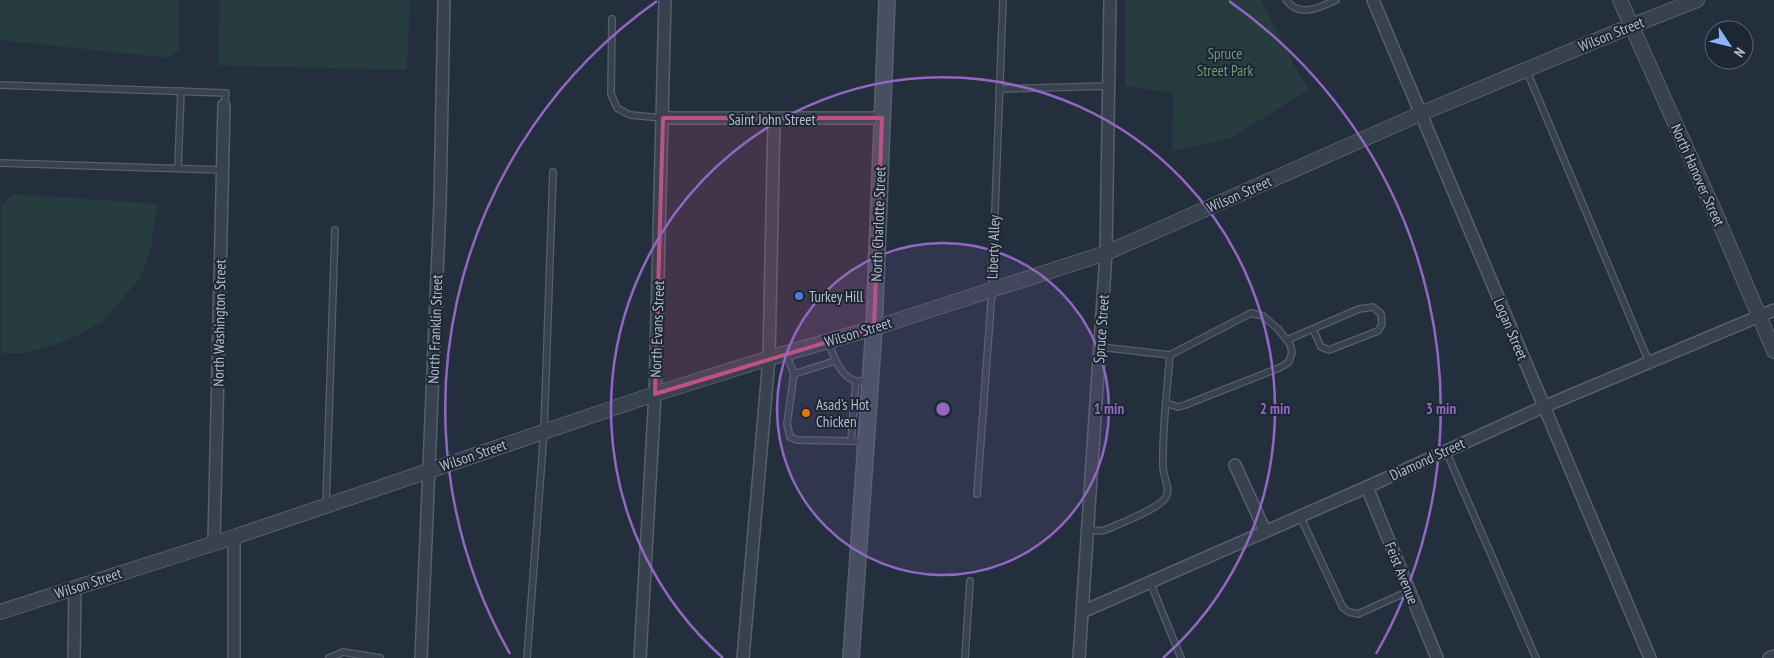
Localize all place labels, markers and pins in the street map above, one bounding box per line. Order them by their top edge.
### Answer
place label: Turkey Hill [809,287,864,306]
marker: Turkey Hill [793,290,805,302]
place label: Asad's Hot Chicken [816,395,870,431]
centre of rings [934,400,952,418]
marker: Asad's Hot Chicken [800,407,812,419]

